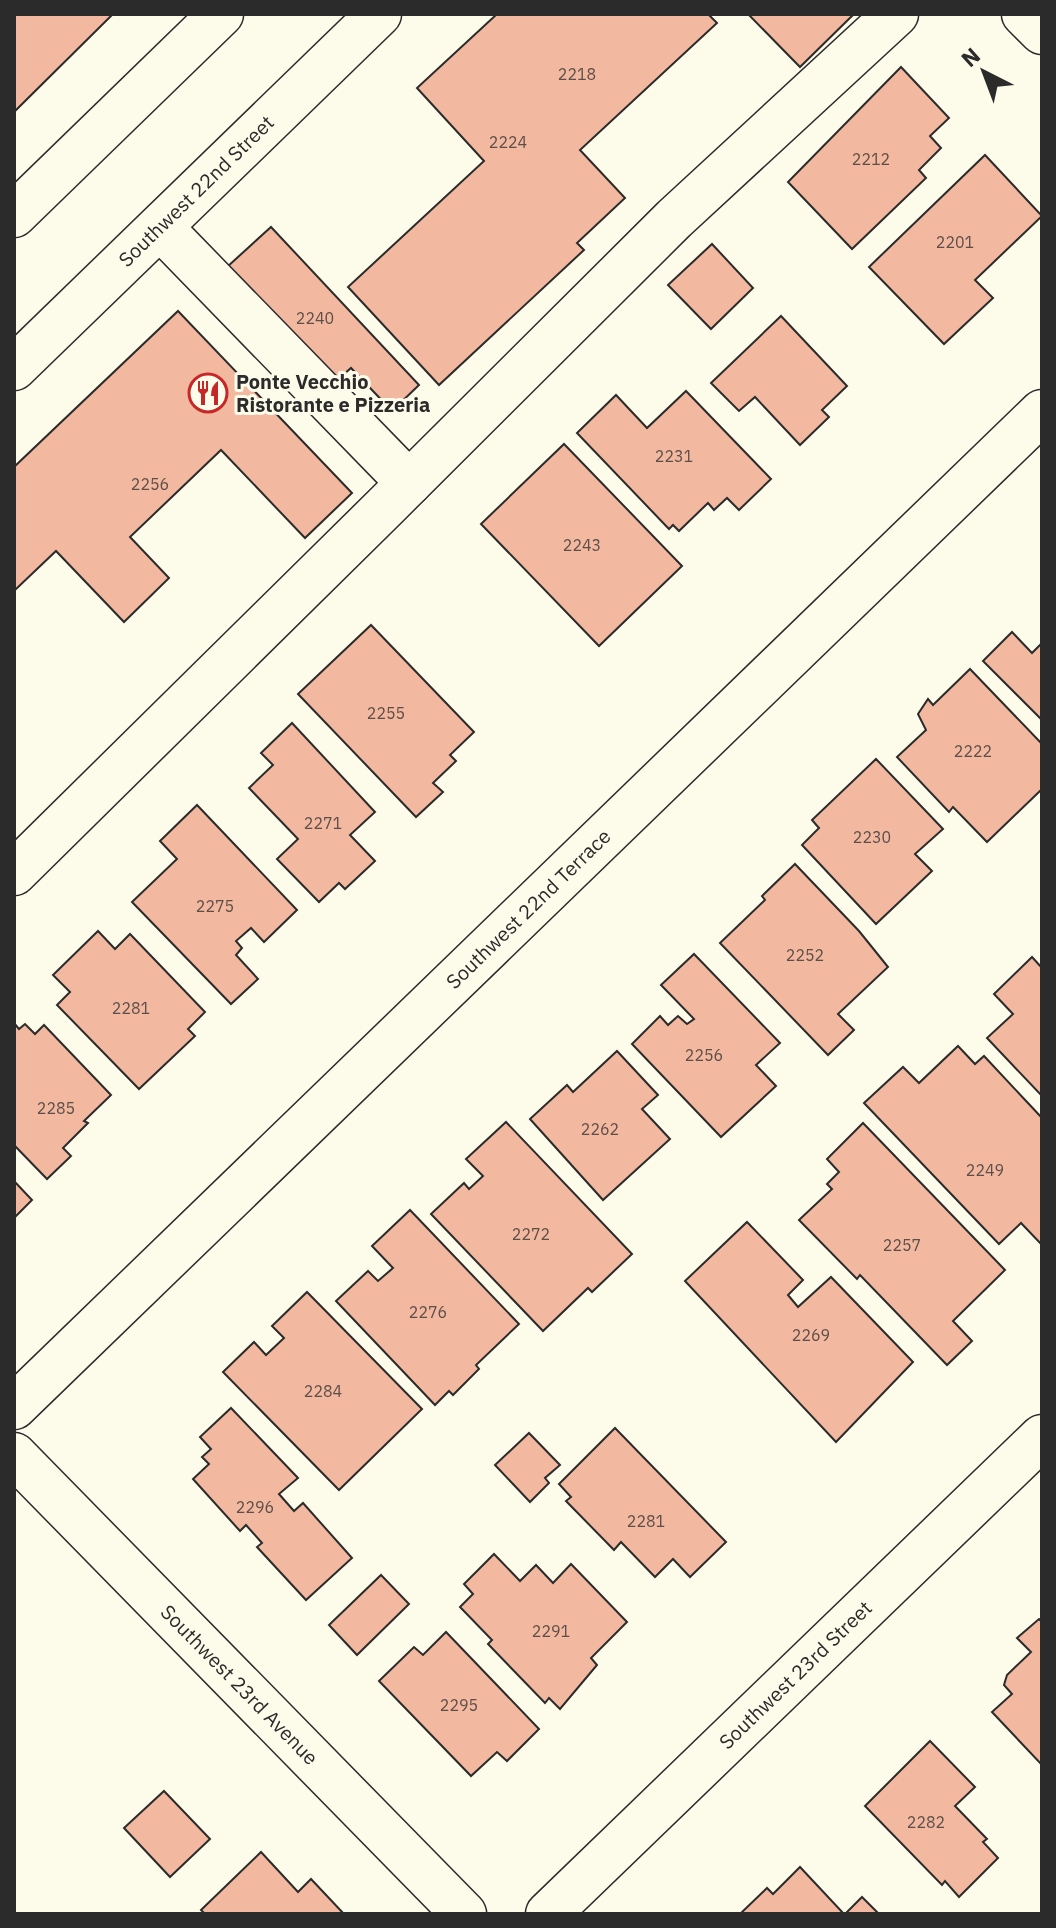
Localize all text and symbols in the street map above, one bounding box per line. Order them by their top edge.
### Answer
north arrow [944,32,1024,112]
text: N [955,41,986,73]
house number: 2218 [558,64,596,84]
street label: Southwest 22nd Street [112,109,280,272]
house number: 2224 [489,132,527,152]
house number: 2212 [852,149,890,169]
house number: 2201 [936,232,974,252]
house number: 2240 [296,308,334,328]
place label: Ponte Vecchio Ristorante e Pizzeria [236,368,430,418]
restaurant icon: Ponte Vecchio Ristorante e Pizzeria [187,372,229,414]
house number: 2231 [655,446,693,466]
house number: 2256 [131,474,169,494]
house number: 2243 [563,535,601,555]
house number: 2255 [367,703,405,723]
house number: 2222 [954,741,992,761]
house number: 2271 [304,813,342,833]
street label: Southwest 22nd Terrace [440,823,616,995]
house number: 2230 [853,827,891,847]
house number: 2275 [196,896,234,916]
house number: 2252 [786,945,824,965]
house number: 2281 [112,998,150,1018]
house number: 2256 [685,1045,723,1065]
house number: 2285 [37,1098,75,1118]
house number: 2262 [581,1119,619,1139]
house number: 2249 [966,1160,1004,1180]
house number: 2272 [512,1224,550,1244]
house number: 2257 [883,1235,921,1255]
house number: 2276 [409,1302,447,1322]
house number: 2269 [792,1325,830,1345]
house number: 2284 [304,1381,342,1401]
house number: 2296 [236,1497,274,1517]
house number: 2281 [627,1511,665,1531]
street label: Southwest 23rd Street [713,1595,877,1755]
street label: Southwest 23rd Avenue [155,1599,325,1771]
house number: 2291 [532,1621,570,1641]
house number: 2295 [440,1695,478,1715]
house number: 2282 [907,1812,945,1832]

